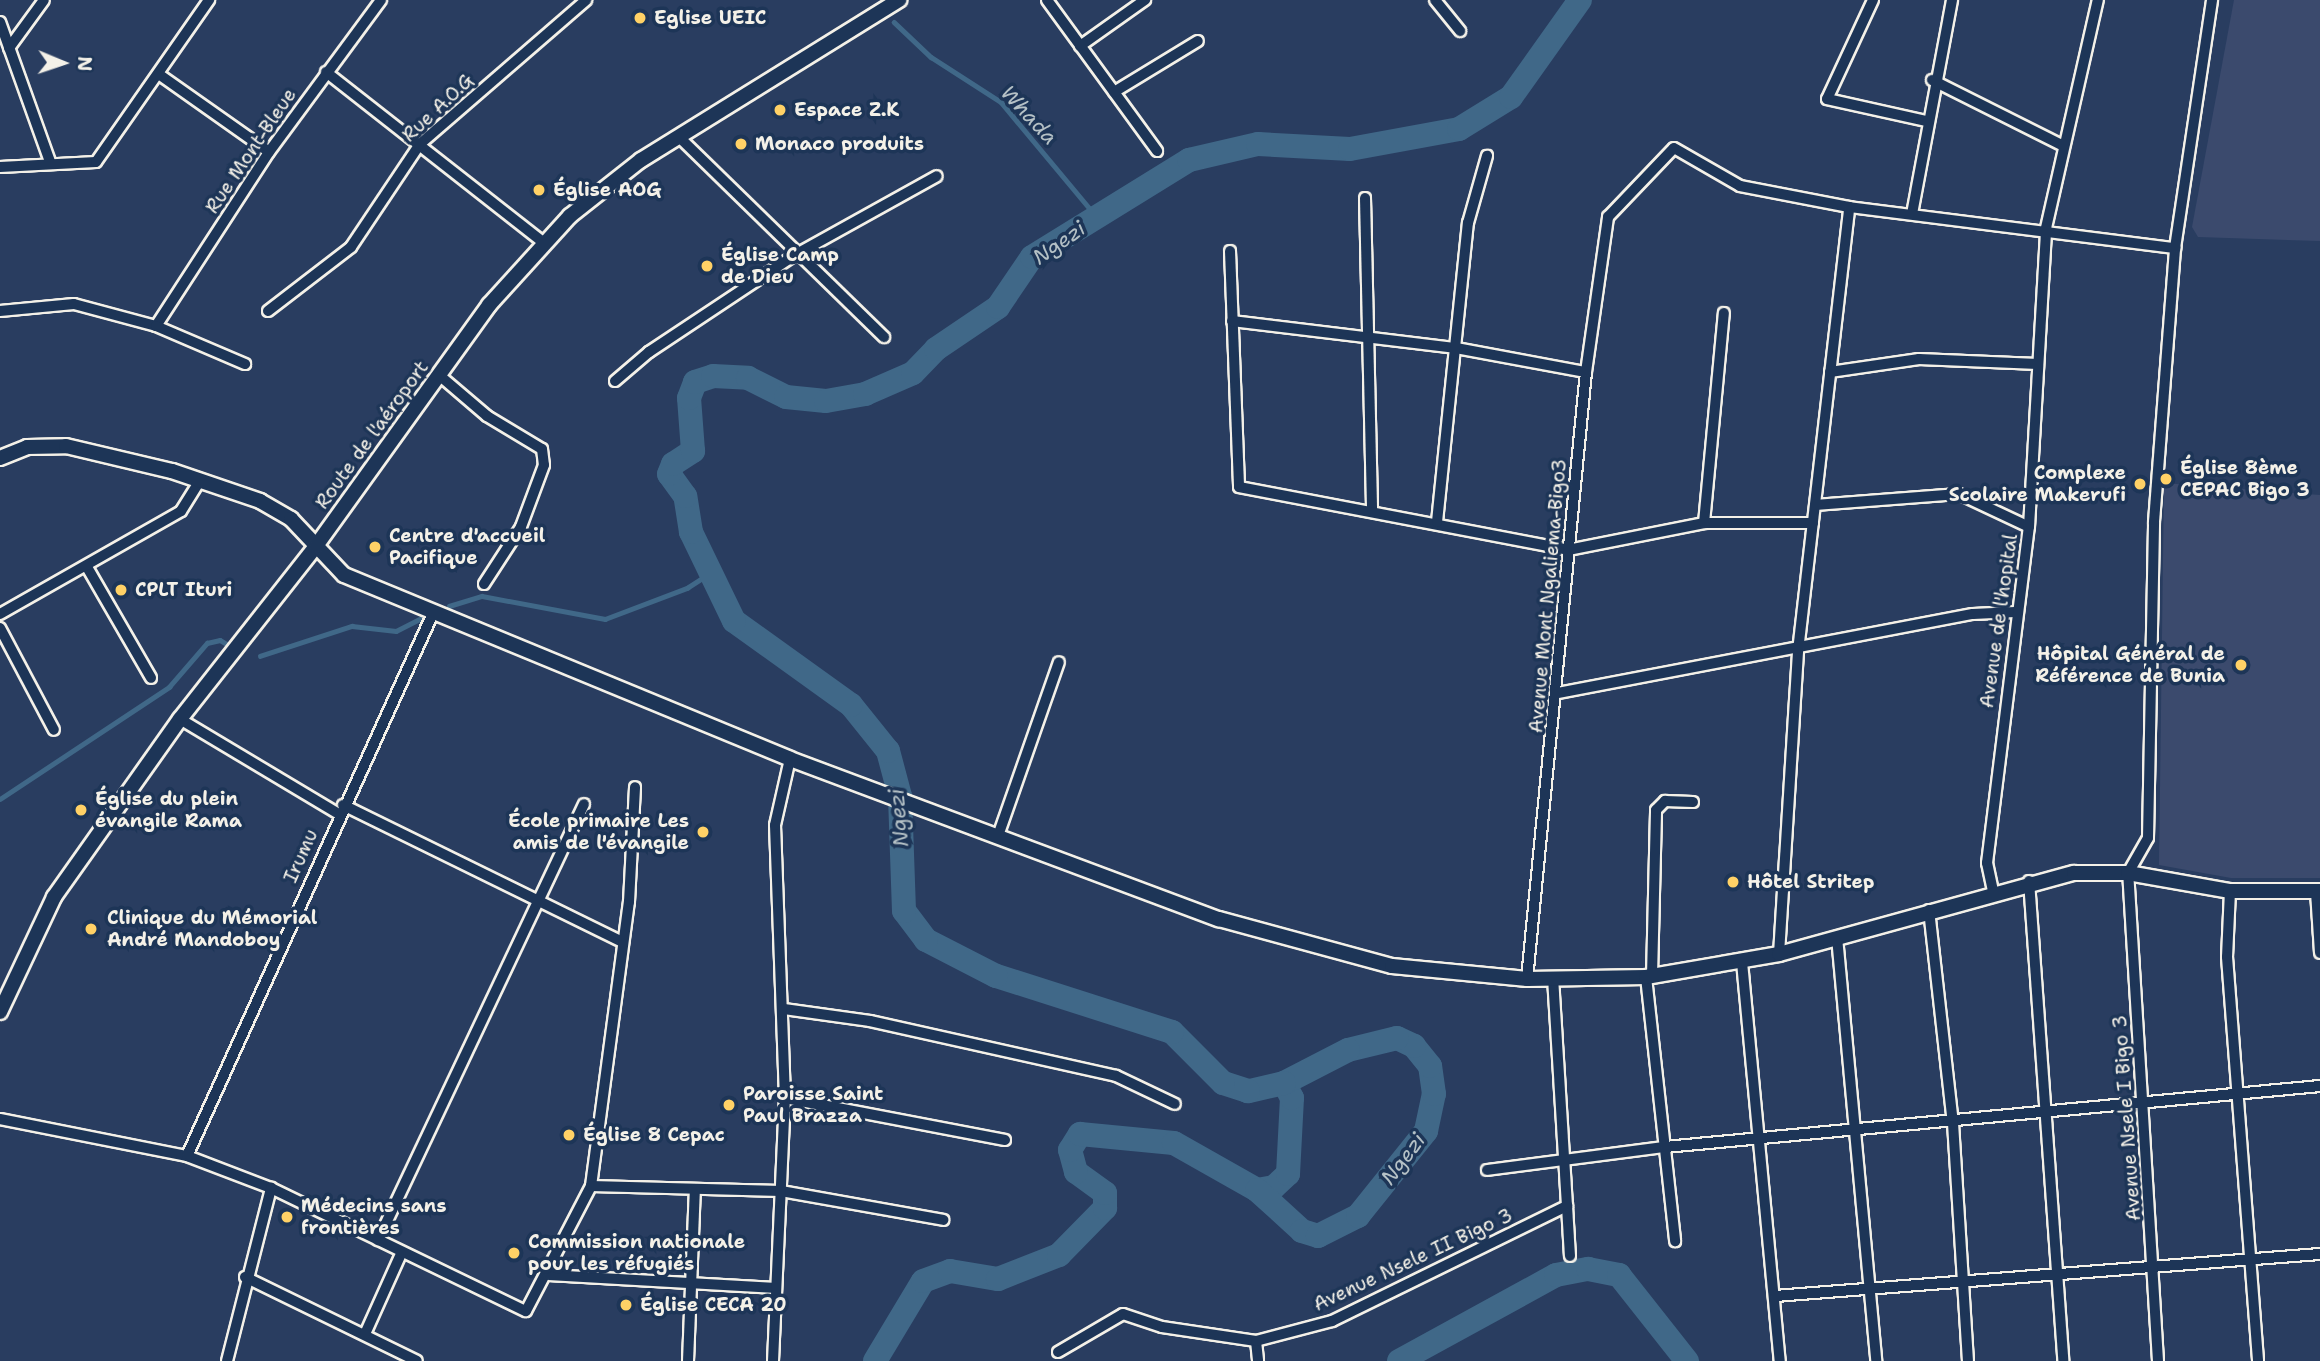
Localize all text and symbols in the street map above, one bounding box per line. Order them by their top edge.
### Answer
place label: Eglise UEIC [654,7,766,29]
marker: Eglise UEIC [632,10,648,26]
north arrow [28,28,98,98]
text: N [72,56,97,72]
street label: Rue A.O.G [398,69,478,147]
water label: Whada [995,80,1063,150]
street label: Rue Mont-Bleue [201,84,301,218]
place label: Espace Z.K [794,99,899,121]
marker: Espace Z.K [772,102,788,118]
place label: Monaco produits [755,133,924,155]
marker: Monaco produits [733,136,749,152]
place label: Église AOG [553,179,662,201]
marker: Église AOG [531,182,547,198]
water label: Ngezi [1028,216,1090,270]
place label: Église Camp de Dieu [721,244,839,288]
marker: Église Camp de Dieu [699,258,715,274]
street label: Route de l'aéroport [311,357,433,513]
place label: Église 8ème CEPAC Bigo 3 [2180,457,2310,501]
street label: Avenue Mont Ngaliema-Bigo3 [1525,458,1571,734]
place label: Complexe Scolaire Makerufi [1949,462,2126,506]
marker: Église 8ème CEPAC Bigo 3 [2158,471,2174,487]
marker: Complexe Scolaire Makerufi [2132,476,2148,492]
place label: Centre d'accueil Pacifique [389,525,545,569]
street label: Avenue de l'hopital [1976,533,2022,709]
marker: Centre d'accueil Pacifique [367,539,383,555]
place label: CPLT Ituri [135,579,232,601]
marker: CPLT Ituri [113,582,129,598]
place label: Hôpital Général de Référence de Bunia [2035,643,2225,687]
marker: Hôpital Général de Référence de Bunia [2231,655,2251,675]
place label: Église du plein évangile Rama [95,788,242,832]
water label: Ngezi [884,788,914,848]
marker: Église du plein évangile Rama [73,802,89,818]
place label: École primaire Les amis de l'évangile [508,810,689,854]
marker: École primaire Les amis de l'évangile [695,824,711,840]
street label: Irumu [279,826,323,886]
place label: Hôtel Stritep [1747,871,1874,893]
marker: Hôtel Stritep [1725,874,1741,890]
place label: Clinique du Mémorial André Mandoboy [107,907,317,951]
marker: Clinique du Mémorial André Mandoboy [81,919,101,939]
street label: Avenue Nsele I Bigo 3 [2108,1014,2146,1222]
place label: Paroisse Saint Paul Brazza [743,1083,883,1127]
marker: Paroisse Saint Paul Brazza [721,1097,737,1113]
place label: Église 8 Cepac [583,1124,725,1146]
marker: Église 8 Cepac [561,1127,577,1143]
water label: Ngezi [1375,1128,1431,1190]
place label: Médecins sans frontières [301,1195,446,1239]
street label: Avenue Nsele II Bigo 3 [1310,1204,1516,1316]
marker: Médecins sans frontières [279,1209,295,1225]
place label: Commission nationale pour les réfugiés [528,1231,745,1275]
marker: Commission nationale pour les réfugiés [506,1245,522,1261]
place label: Église CECA 20 [640,1294,787,1316]
marker: Église CECA 20 [618,1297,634,1313]

